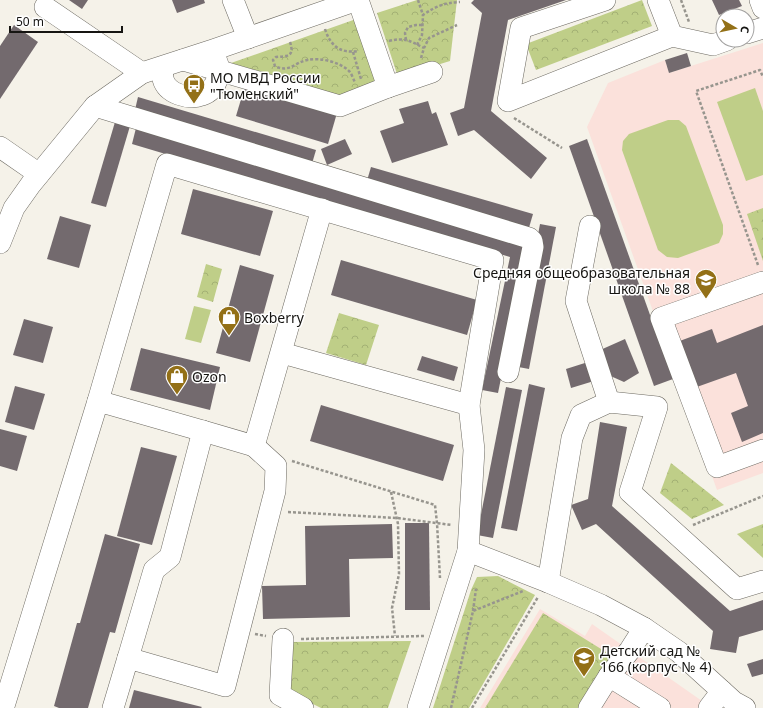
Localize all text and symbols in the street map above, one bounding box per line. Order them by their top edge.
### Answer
scale bar [10,8,122,34]
north arrow [715,8,755,48]
text: 50 m [16,13,44,30]
text: С [737,25,753,34]
place label: МО МВД России "Тюменский" [210,68,320,103]
bus stop icon: МО МВД России "Тюменский" [181,72,207,105]
place label: Средняя общеобразовательная школа № 88 [473,263,690,298]
school or university icon: Средняя общеобразовательная школа № 88 [693,267,719,300]
shop icon: Boxberry [216,304,242,337]
place label: Boxberry [244,308,305,327]
shop icon: Ozon [164,363,190,396]
place label: Ozon [192,367,227,386]
place label: Детский сад № 166 (корпус № 4) [600,641,712,676]
school or university icon: Детский сад № 166 (корпус № 4) [571,645,597,678]

